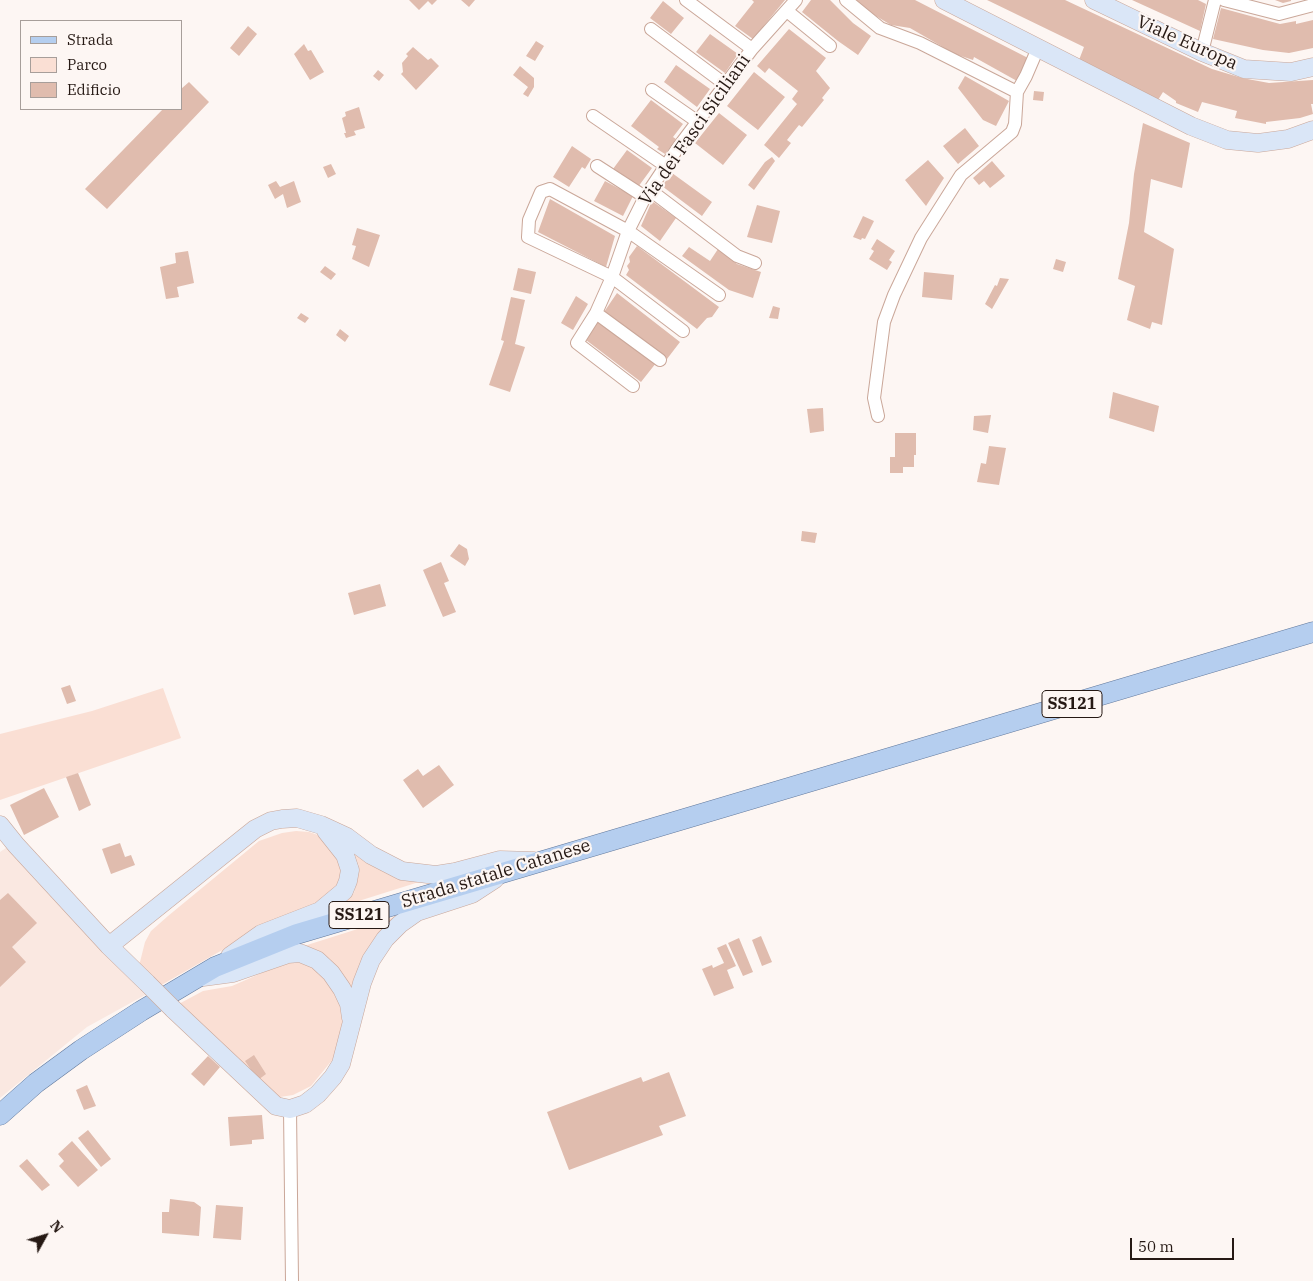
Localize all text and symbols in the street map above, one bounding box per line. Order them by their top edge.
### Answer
street label: Viale Europa [1133,11,1241,75]
legend [20,20,182,110]
text: Strada [67,30,113,49]
street label: Via dei Fasci Siciliani [635,50,755,210]
text: Parco [67,55,107,74]
text: Edificio [67,80,121,99]
road number: SS121 [1042,691,1102,718]
street label: Strada statale Catanese [399,835,593,913]
road number: SS121 [329,902,389,928]
north arrow [20,1211,70,1261]
text: N [46,1217,67,1237]
scale bar [1133,1228,1237,1260]
text: 50 m [1138,1237,1174,1256]

